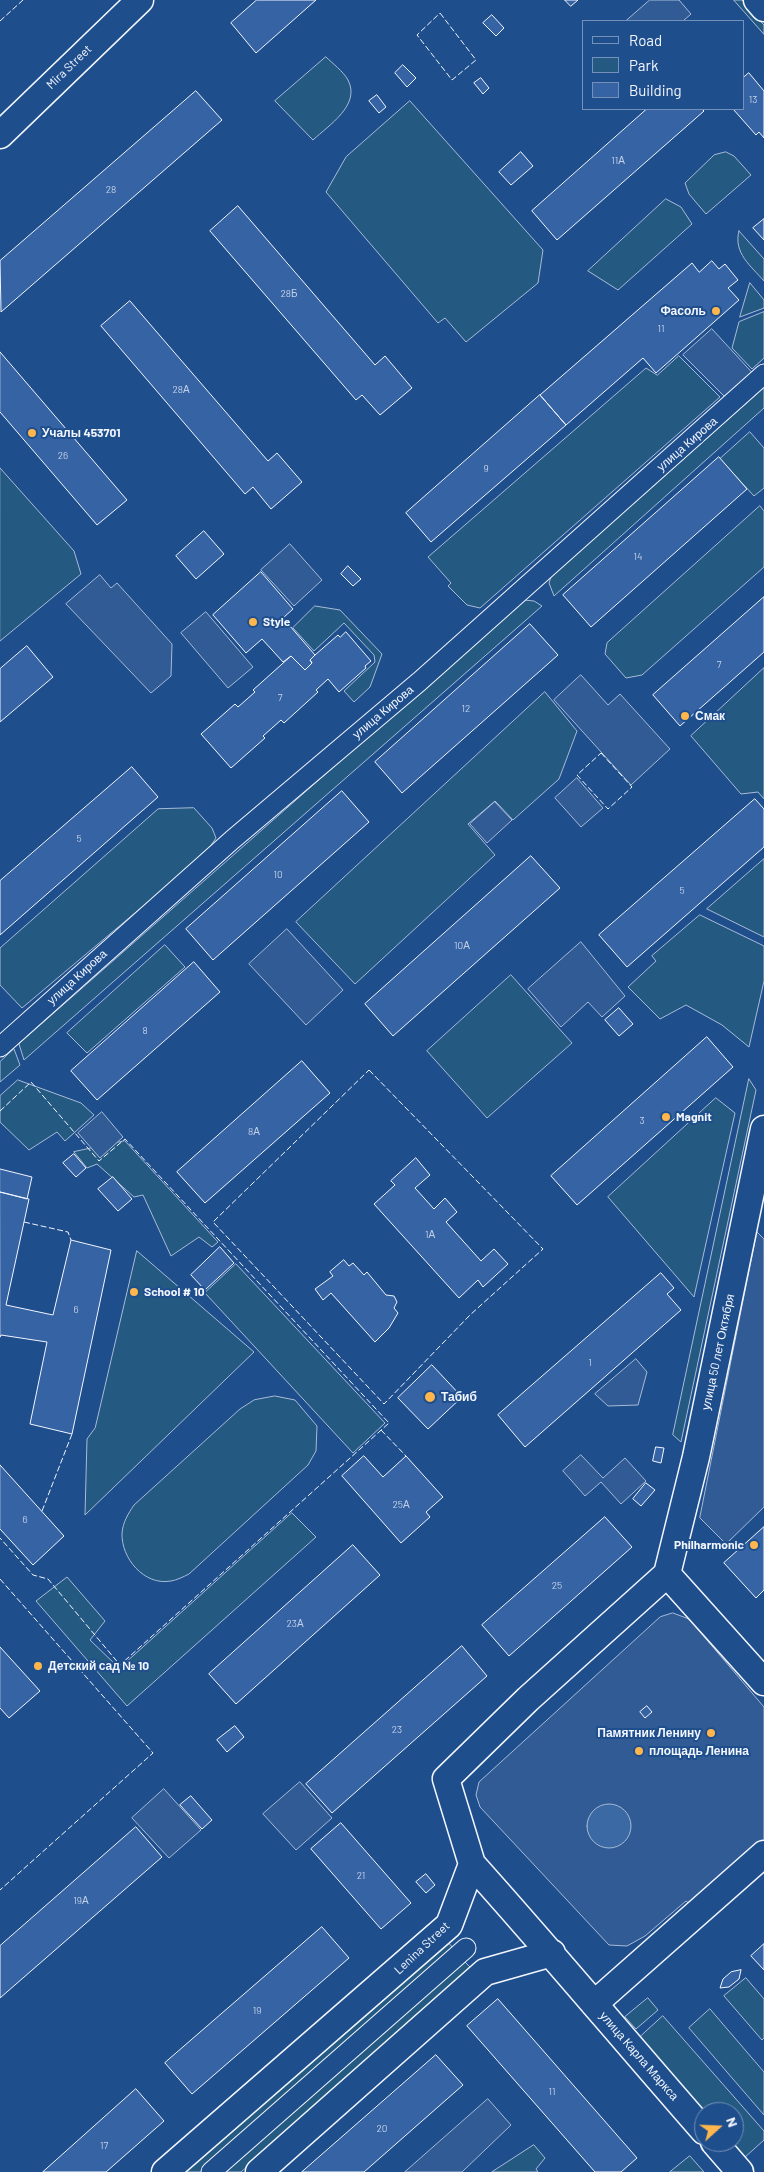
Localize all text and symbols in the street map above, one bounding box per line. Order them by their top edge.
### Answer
legend [582,20,744,110]
text: Road [629,31,662,49]
street label: Mira Street [43,42,95,92]
text: Park [629,56,658,74]
text: Building [629,81,682,99]
house number: 13 [749,94,757,106]
house number: 11А [611,155,625,167]
house number: 28 [106,184,116,196]
house number: 28Б [280,288,298,300]
place label: Фасоль [660,304,706,318]
marker: Фасоль [710,305,722,317]
house number: 11 [657,323,665,335]
house number: 28А [172,384,190,396]
street label: улица Кирова [654,414,720,474]
place label: Учалы 453701 [42,426,120,440]
marker: Учалы 453701 [26,427,38,439]
house number: 26 [58,450,68,462]
house number: 9 [483,463,489,475]
house number: 14 [633,551,643,563]
place label: Style [263,615,290,629]
marker: Style [247,616,259,628]
house number: 7 [717,659,721,671]
street label: улица Кирова [350,682,416,742]
house number: 7 [278,692,282,704]
house number: 12 [462,703,470,715]
place label: Смак [695,709,725,723]
marker: Смак [679,710,691,722]
house number: 5 [76,833,82,845]
house number: 10 [273,869,283,881]
house number: 5 [679,885,685,897]
house number: 10А [454,940,470,952]
street label: улица Кирова [44,946,110,1008]
house number: 8 [142,1025,148,1037]
place label: Magnit [676,1110,712,1124]
marker: Magnit [660,1111,672,1123]
house number: 3 [639,1115,645,1127]
house number: 8А [248,1126,260,1138]
house number: 1А [425,1229,435,1241]
place label: School # 10 [144,1285,205,1299]
marker: School # 10 [128,1286,140,1298]
street label: улица 50 лет Октября [699,1293,737,1411]
house number: 6 [73,1304,79,1316]
house number: 1 [588,1357,592,1369]
marker: Табиб [423,1390,437,1404]
place label: Табиб [441,1390,477,1404]
house number: 25А [392,1499,410,1511]
house number: 6 [22,1514,28,1526]
place label: Philharmonic [674,1538,744,1552]
marker: Philharmonic [748,1539,760,1551]
house number: 25 [552,1580,562,1592]
house number: 23А [286,1618,304,1630]
place label: Детский сад № 10 [48,1659,149,1673]
marker: Детский сад № 10 [32,1660,44,1672]
house number: 23 [392,1724,402,1736]
place label: Памятник Ленину [597,1726,701,1740]
marker: Памятник Ленину [705,1727,717,1739]
place label: площадь Ленина [649,1744,749,1758]
marker: площадь Ленина [633,1745,645,1757]
house number: 21 [357,1870,365,1882]
house number: 19А [73,1895,89,1907]
street label: Lenina Street [391,1919,453,1977]
house number: 19 [253,2005,261,2017]
street label: улица Карла Маркса [597,2009,681,2103]
house number: 11 [548,2086,556,2098]
north arrow [694,2102,744,2152]
text: N [723,2115,742,2129]
house number: 20 [376,2123,388,2135]
house number: 17 [100,2140,108,2152]

